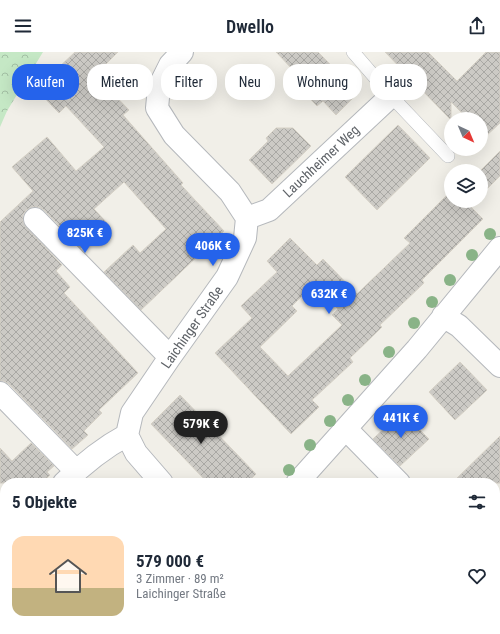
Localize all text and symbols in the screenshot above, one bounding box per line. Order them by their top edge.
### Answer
icon: menu [12,15,34,37]
icon: share [466,15,488,37]
text: Dwello [226,16,274,37]
chip: Kaufen [12,64,79,100]
chip: Mieten [87,64,153,100]
chip: Filter [161,64,217,100]
chip: Neu [225,64,275,100]
chip: Wohnung [283,64,362,100]
chip: Haus [370,64,427,100]
north arrow [444,112,488,156]
map controls [444,112,488,208]
street label: Lauchheimer Weg [280,122,362,200]
button: layers [444,164,488,208]
pin: 825K € [52,220,118,254]
text: 825K € [67,225,103,240]
pin: 406K € [180,233,246,267]
text: 406K € [195,238,231,253]
pin: 632K € [296,281,362,315]
street label: Laichinger Straße [158,282,227,371]
text: 632K € [311,286,347,301]
pin: 441K € [368,405,434,439]
text: 441K € [383,410,419,425]
pin: 579K € [168,411,234,445]
text: 579K € [183,416,219,431]
icon: filters [466,491,488,513]
text: 5 Objekte [12,492,77,512]
text: 579 000 € [136,551,204,571]
icon: home [44,552,92,600]
icon: heart [466,565,488,587]
text: 3 Zimmer · 89 m² [136,571,224,586]
text: Laichinger Straße [136,586,226,601]

